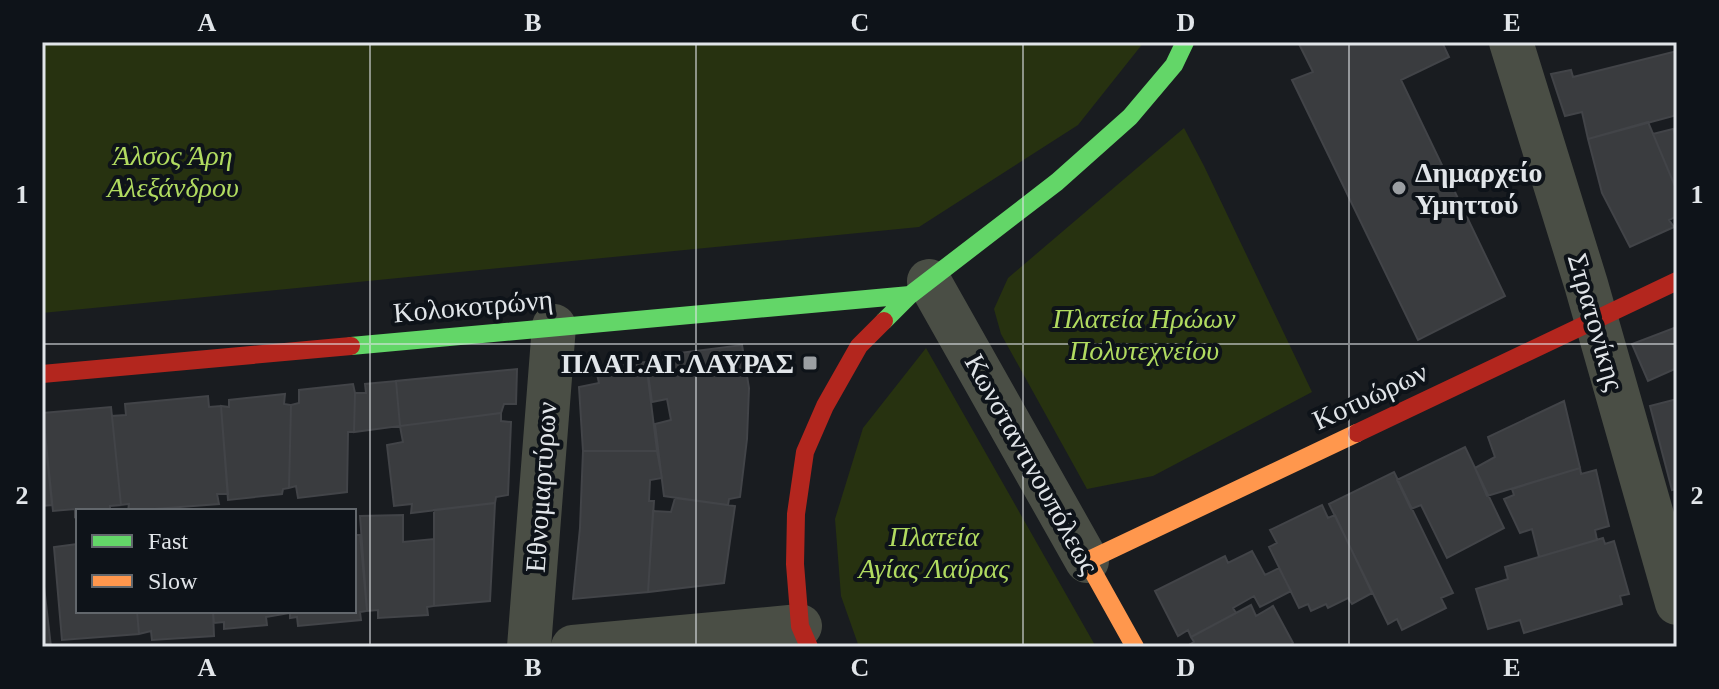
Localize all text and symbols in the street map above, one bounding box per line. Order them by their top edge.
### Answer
text: A [198,8,217,37]
text: B [524,8,542,37]
text: C [851,8,869,37]
text: D [1177,8,1195,37]
text: E [1503,8,1521,37]
park label: Άλσος Άρη Αλεξάνδρου [105,140,239,203]
place label: Δημαρχείο Υμηττού [1415,157,1543,220]
marker: Δημαρχείο Υμηττού [1390,179,1408,197]
text: 1 [16,180,29,209]
text: 1 [1691,180,1704,209]
street label: Στρατονίκης [1562,250,1630,394]
street label: Κολοκοτρώνη [392,284,554,328]
park label: Πλατεία Ηρώων Πολυτεχνείου [1052,303,1236,366]
place label: ΠΛΑΤ.ΑΓ.ΛΑΥΡΑΣ [561,348,794,379]
street label: Κωνσταντινουπόλεως [959,349,1105,579]
marker: ΠΛΑΤ.ΑΓ.ΛΑΥΡΑΣ [801,354,819,372]
street label: Κοτυώρων [1308,356,1432,436]
street label: Εθνομαρτύρων [520,401,562,573]
text: 2 [16,481,29,510]
text: 2 [1691,481,1704,510]
legend [76,509,356,613]
park label: Πλατεία Αγίας Λαύρας [856,521,1010,584]
text: Fast [148,528,188,554]
text: Slow [148,568,198,594]
text: A [198,653,217,682]
text: B [524,653,542,682]
text: C [851,653,869,682]
text: D [1177,653,1195,682]
text: E [1503,653,1521,682]

